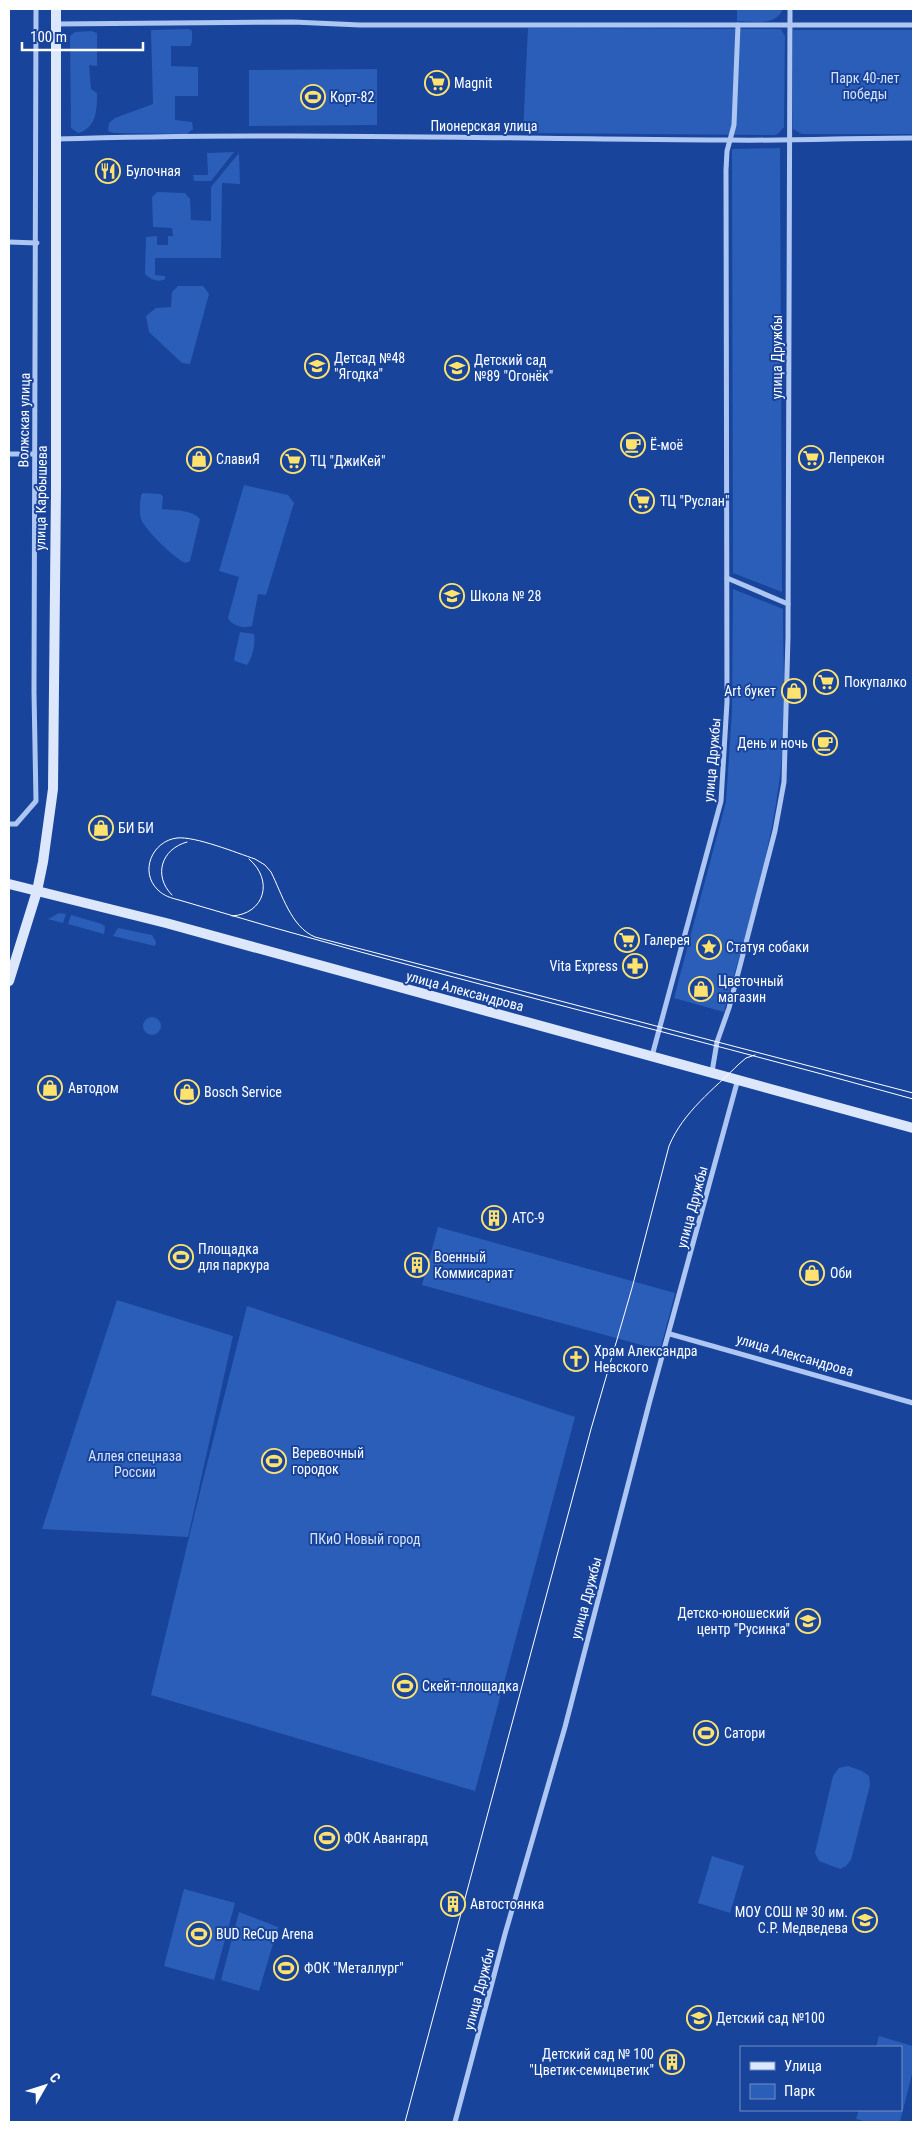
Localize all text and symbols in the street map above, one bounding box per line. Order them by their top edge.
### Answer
scale bar [22,20,144,52]
text: 100 m [30,28,67,46]
supermarket icon: Magnit [424,70,450,96]
park label: Парк 40-лет победы [830,70,900,102]
place label: Magnit [454,75,492,91]
sports icon: Корт-82 [300,84,326,110]
place label: Корт-82 [330,89,374,105]
street label: Пионерская улица [430,118,538,134]
restaurant icon: Булочная [95,158,121,184]
place label: Булочная [126,163,181,179]
street label: улица Дружбы [769,315,785,399]
place label: Детсад №48 "Ягодка" [334,350,405,382]
place label: Детский сад №89 "Огонёк" [474,352,553,384]
school or university icon: Детсад №48 "Ягодка" [304,353,330,379]
school or university icon: Детский сад №89 "Огонёк" [444,355,470,381]
street label: Волжская улица [15,373,33,467]
cafe icon: Ё-моё [620,432,646,458]
place label: Ё-моё [650,437,684,453]
street label: улица Карбышева [32,445,50,551]
supermarket icon: Лепрекон [798,445,824,471]
shop icon: СлавиЯ [186,446,212,472]
supermarket icon: ТЦ "ДжиКей" [280,448,306,474]
place label: Лепрекон [828,450,885,466]
place label: СлавиЯ [216,451,260,467]
place label: ТЦ "ДжиКей" [310,453,385,469]
supermarket icon: ТЦ "Руслан" [629,488,655,514]
place label: ТЦ "Руслан" [660,493,729,509]
school or university icon: Школа № 28 [439,583,465,609]
place label: Школа № 28 [470,588,542,604]
supermarket icon: Покупалко [813,669,839,695]
place label: Покупалко [844,674,907,690]
shop icon: Art букет [781,678,807,704]
place label: Art букет [724,683,776,699]
street label: улица Дружбы [700,717,724,803]
cafe icon: День и ночь [812,730,838,756]
place label: День и ночь [737,735,808,751]
shop icon: БИ БИ [88,815,114,841]
place label: БИ БИ [118,820,154,836]
supermarket icon: Галерея [614,927,640,953]
place label: Галерея [644,932,690,948]
place icon: Статуя собаки [696,934,722,960]
place label: Статуя собаки [726,939,809,955]
pharmacy icon: Vita Express [622,953,648,979]
place label: Vita Express [549,958,618,974]
street label: улица Александрова [404,968,526,1014]
place label: Цветочный магазин [718,973,784,1005]
shop icon: Цветочный магазин [688,976,714,1002]
shop icon: Автодом [37,1075,63,1101]
shop icon: Bosch Service [174,1079,200,1105]
place label: Автодом [68,1080,119,1096]
place label: Bosch Service [204,1084,282,1100]
street label: улица Дружбы [673,1164,711,1250]
building icon: АТС-9 [481,1205,507,1231]
place label: АТС-9 [512,1210,545,1226]
place label: Площадка для паркура [198,1241,270,1273]
sports icon: Площадка для паркура [168,1244,194,1270]
place label: Военный Коммисариат [434,1249,514,1281]
building icon: Военный Коммисариат [404,1252,430,1278]
shop icon: Оби [799,1260,825,1286]
place label: Оби [830,1265,852,1281]
street label: улица Александрова [735,1331,855,1379]
place label: Храм Александра Невского [594,1343,698,1375]
church icon: Храм Александра Невского [563,1346,589,1372]
place label: Веревочный городок [292,1445,364,1477]
park label: Аллея спецназа России [88,1448,182,1480]
sports icon: Веревочный городок [261,1448,287,1474]
park label: ПКиО Новый город [310,1531,421,1547]
street label: улица Дружбы [567,1555,605,1641]
place label: Детско-юношеский центр "Русинка" [677,1605,790,1637]
school or university icon: Детско-юношеский центр "Русинка" [795,1608,821,1634]
sports icon: Скейт-площадка [392,1673,418,1699]
place label: Скейт-площадка [422,1678,519,1694]
sports icon: Сатори [693,1720,719,1746]
place label: Сатори [724,1725,765,1741]
sports icon: ФОК Авангард [314,1825,340,1851]
place label: ФОК Авангард [344,1830,429,1846]
building icon: Автостоянка [440,1891,466,1917]
place label: Автостоянка [470,1896,544,1912]
place label: МОУ СОШ № 30 им. С.Р. Медведева [735,1904,848,1936]
school or university icon: МОУ СОШ № 30 им. С.Р. Медведева [852,1907,878,1933]
sports icon: BUD ReCup Arena [186,1921,212,1947]
place label: BUD ReCup Arena [216,1926,314,1942]
street label: улица Дружбы [460,1946,498,2032]
sports icon: ФОК "Металлург" [273,1955,299,1981]
place label: ФОК "Металлург" [304,1960,404,1976]
school or university icon: Детский сад №100 [686,2005,712,2031]
place label: Детский сад №100 [716,2010,825,2026]
place label: Детский сад № 100 "Цветик-семицветик" [529,2046,654,2078]
legend [740,2046,902,2111]
building icon: Детский сад № 100 "Цветик-семицветик" [659,2049,685,2075]
text: Улица [784,2057,822,2075]
north arrow [20,2061,70,2111]
text: С [46,2070,64,2086]
text: Парк [784,2082,815,2100]

